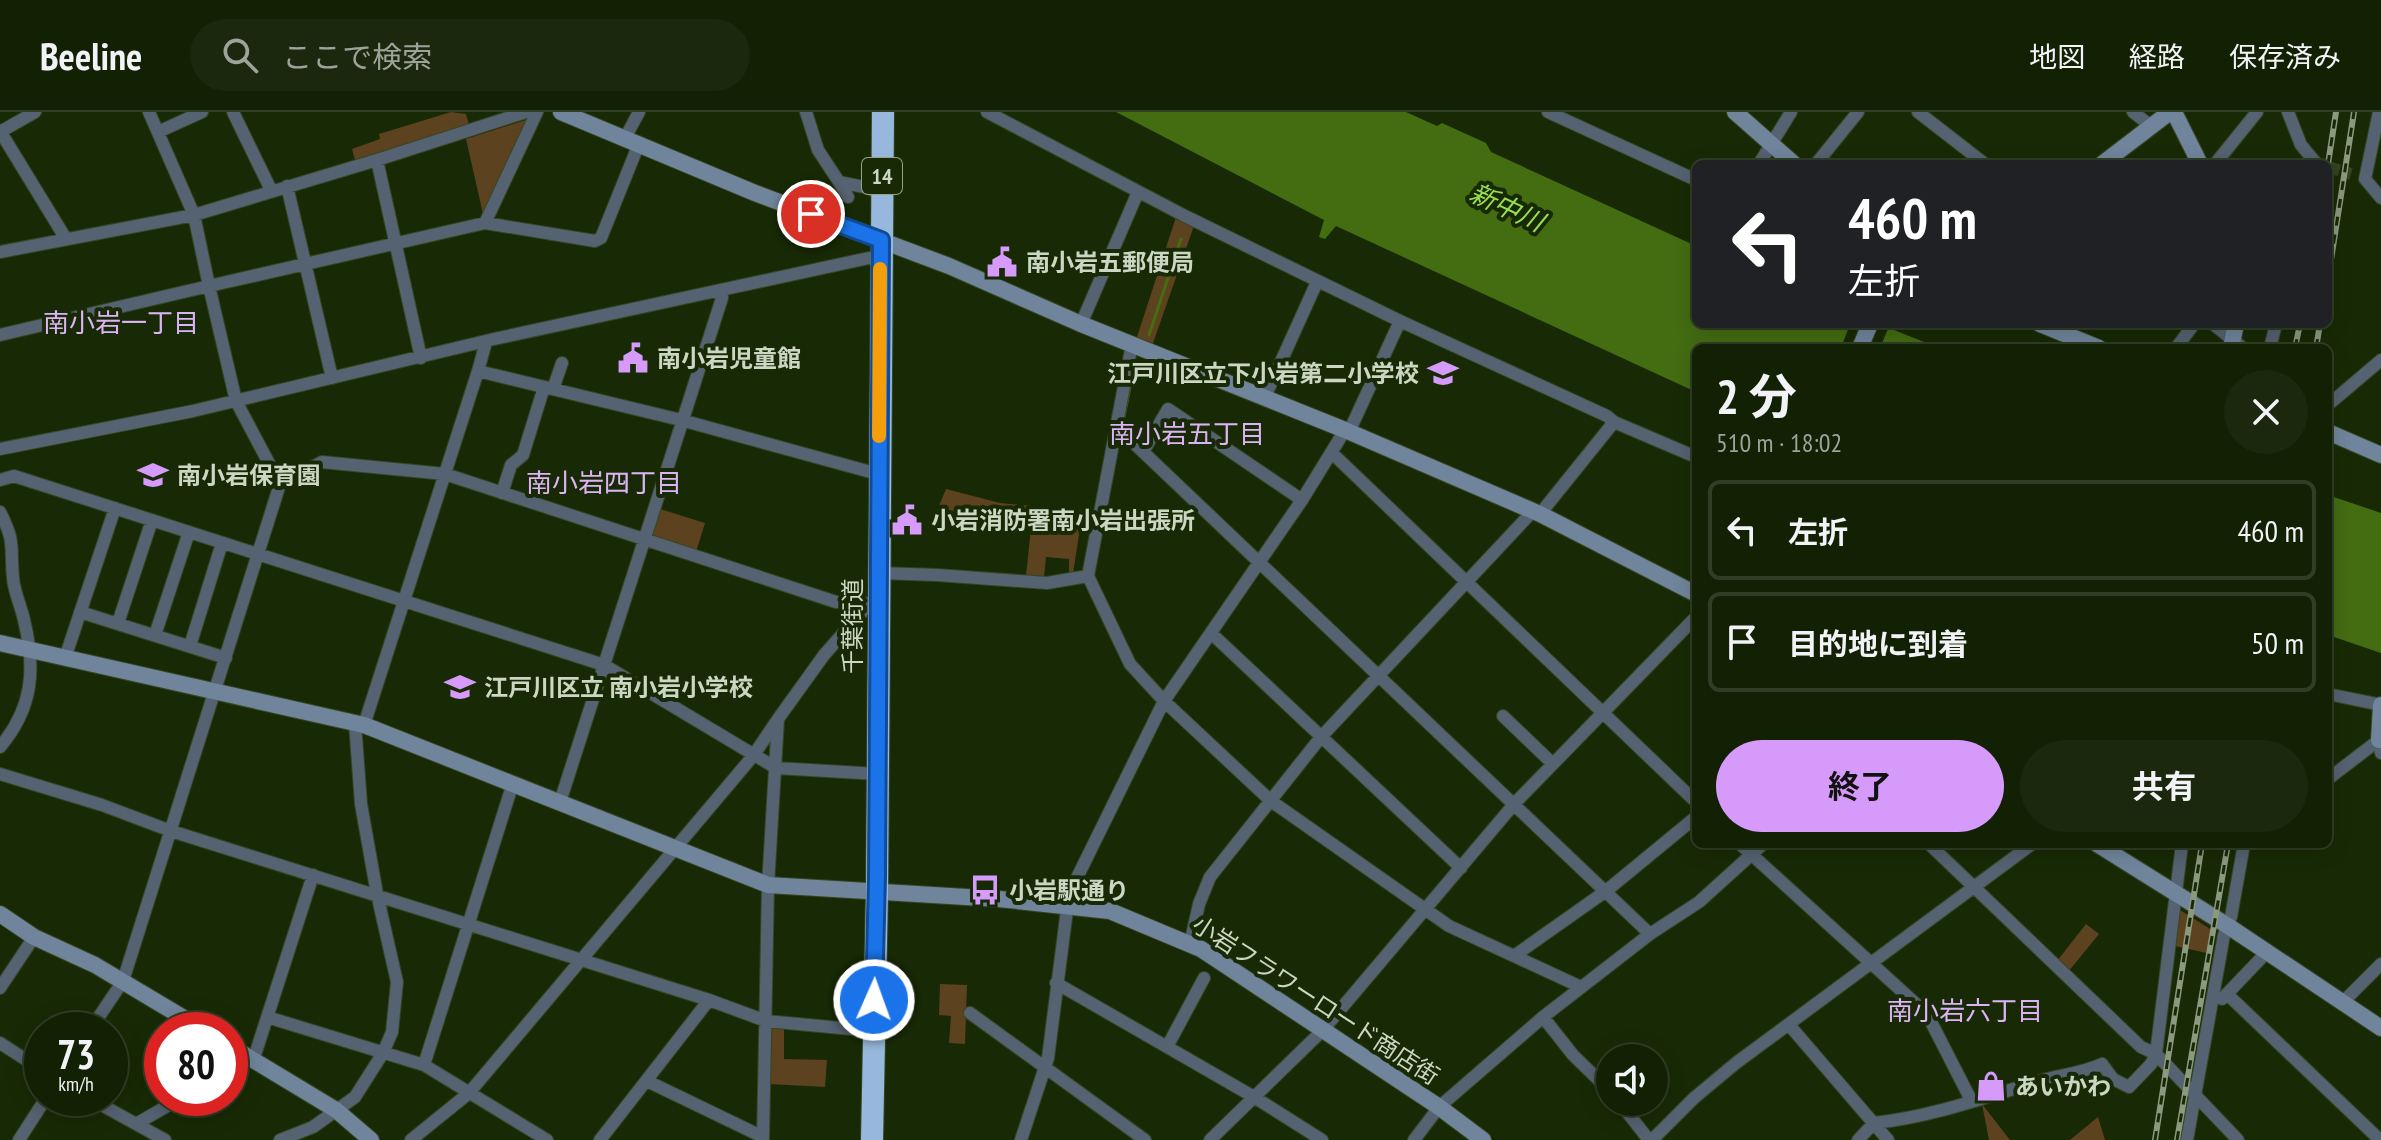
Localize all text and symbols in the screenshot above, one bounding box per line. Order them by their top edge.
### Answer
search box [190,19,750,91]
text: Beeline [40,31,142,80]
icon: search [218,33,262,77]
text: ここで検索 [282,37,432,76]
text: 地図 [2029,38,2085,75]
text: 経路 [2129,38,2185,75]
text: 保存済み [2229,38,2341,75]
road number: 14 [862,158,902,194]
water label: 新中川 [1465,176,1552,240]
pin [777,180,845,248]
text: 460 m [1848,182,1977,254]
icon: arrive [789,192,833,236]
icon: left [1716,192,1820,296]
public building icon: 南小岩五郵便局 [985,245,1019,279]
place label: 南小岩五郵便局 [1026,247,1194,278]
text: 左折 [1848,257,1920,304]
district label: 南小岩一丁目 [43,306,199,339]
public building icon: 南小岩児童館 [616,341,650,375]
place label: 南小岩児童館 [657,343,801,374]
school or university icon: 江戸川区立下小岩第二小学校 [1426,356,1460,390]
place label: 江戸川区立下小岩第二小学校 [1107,358,1419,389]
text: 2 分 [1716,365,1797,427]
button: close [2224,370,2308,454]
district label: 南小岩五丁目 [1109,417,1265,450]
text: 510 m · 18:02 [1716,426,1842,459]
school or university icon: 南小岩保育園 [136,458,170,492]
place label: 南小岩保育園 [177,460,321,491]
district label: 南小岩四丁目 [526,466,682,499]
public building icon: 小岩消防署南小岩出張所 [890,503,924,537]
place label: 小岩消防署南小岩出張所 [931,505,1195,536]
icon: left [1720,508,1764,552]
text: 460 m [2238,511,2304,550]
text: 左折 [1788,512,1848,551]
street label: 千葉街道 [837,578,868,674]
icon: arrive [1720,620,1764,664]
text: 50 m [2251,623,2304,662]
text: 目的地に到着 [1788,624,1968,663]
school or university icon: 江戸川区立 南小岩小学校 [443,670,477,704]
place label: 江戸川区立 南小岩小学校 [484,672,753,703]
button: 終了 [1716,740,2004,832]
button: 共有 [2020,740,2308,832]
bus stop icon: 小岩駅通り [968,873,1002,907]
place label: 小岩駅通り [1009,875,1129,906]
street label: 小岩フラワーロード商店街 [1187,909,1445,1091]
position arrow [832,958,916,1042]
district label: 南小岩六丁目 [1887,994,2043,1027]
speed limit sign: 80 [144,1012,248,1116]
text: 73 [57,1028,95,1080]
map controls [1596,1044,1668,1116]
button: sound [1596,1044,1668,1116]
shop icon: あいかわ [1974,1069,2008,1103]
text: km/h [58,1071,94,1097]
place label: あいかわ [2015,1071,2111,1102]

